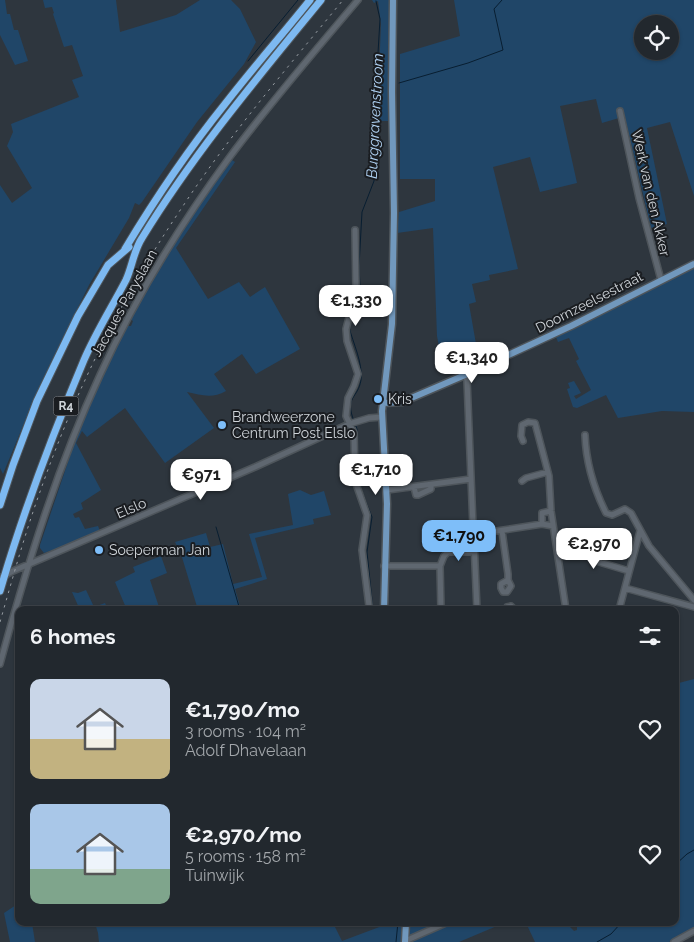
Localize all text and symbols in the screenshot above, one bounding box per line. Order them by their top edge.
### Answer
map controls [634,15,679,60]
button: locate [634,15,679,60]
water label: Burggravenstroom [363,53,387,179]
street label: Werk van den Akker [629,128,673,258]
street label: Jacques Paryslaan [88,247,160,359]
street label: Doornzeelsestraat [533,268,645,336]
pin: €1,330 [315,284,397,327]
text: €1,330 [330,291,382,310]
pin: €1,340 [431,342,513,384]
text: €1,340 [446,348,498,367]
place label: Kris [388,391,412,407]
marker: Kris [372,393,384,405]
road number: R4 [54,396,78,416]
place label: Brandweerzone Centrum Post Elslo [232,409,355,441]
marker: Brandweerzone Centrum Post Elslo [216,419,228,431]
pin: €1,710 [335,454,417,496]
pin: €971 [171,458,231,501]
text: €1,710 [351,460,401,479]
text: €971 [181,465,221,484]
street label: Elslo [113,495,149,521]
pin: €1,790 [418,520,500,562]
text: €1,790 [433,526,485,545]
pin: €2,970 [553,528,635,570]
text: €2,970 [567,534,621,553]
place label: Soeperman Jan [109,542,210,558]
marker: Soeperman Jan [93,544,105,556]
icon: filters [636,622,664,650]
text: 6 homes [30,624,116,649]
text: €1,790/mo [185,697,300,722]
icon: home [70,699,130,759]
icon: heart [636,715,664,743]
text: 3 rooms · 104 m² [185,722,306,741]
text: Adolf Dhavelaan [185,741,306,760]
text: €2,970/mo [185,822,302,847]
icon: home [70,824,130,884]
icon: heart [636,840,664,868]
text: 5 rooms · 158 m² [185,847,306,866]
text: Tuinwijk [185,866,244,885]

